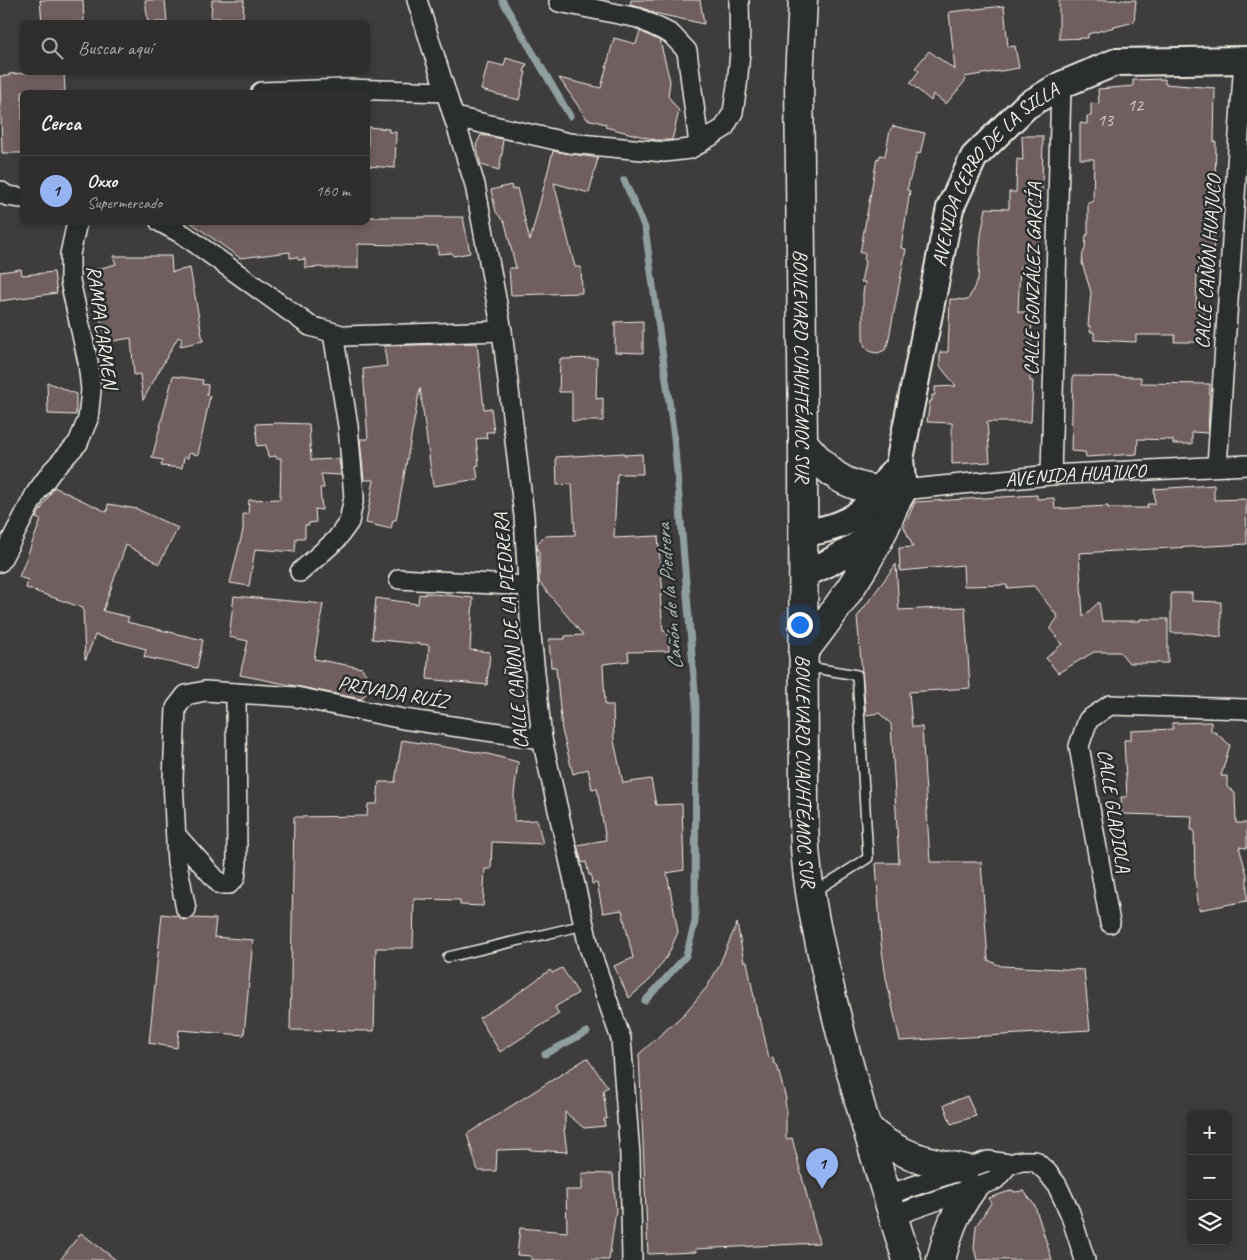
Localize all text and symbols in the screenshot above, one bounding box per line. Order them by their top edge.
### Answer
search box [20,20,370,75]
icon: search [38,34,66,62]
text: Buscar aquí [78,36,152,60]
street label: AVENIDA CERRO DE LA SILLA [926,76,1064,268]
house number: 12 [1127,94,1145,116]
house number: 13 [1097,109,1115,131]
text: Cerca [40,110,81,136]
text: Oxxo [87,169,117,193]
street label: CALLE CAÑÓN HUAJUCO [1189,172,1227,350]
text: 1 [52,181,60,201]
text: 160 m [316,181,350,201]
street label: CALLE GONZÁLEZ GARCÍA [1019,181,1047,376]
text: Supermercado [87,193,162,213]
street label: BOULEVARD CUAUHTÉMOC SUR [788,249,816,485]
street label: RAMPA CARMEN [81,264,123,393]
street label: AVENIDA HUAJUCO [1004,458,1148,492]
street label: CALLE CAÑON DE LA PIEDRERA [488,511,534,750]
water label: Cañón de la Piedrera [649,520,688,671]
your location [787,612,813,638]
street label: BOULEVARD CUAUHTÉMOC SUR [791,654,822,891]
street label: PRIVADA RUÍZ [336,670,453,715]
street label: CALLE GLADIOLA [1092,748,1136,875]
map controls [1187,1110,1232,1245]
button: + [1187,1110,1232,1155]
pin: 1 [806,1148,838,1189]
button: − [1187,1155,1232,1200]
button: layers [1187,1200,1232,1245]

